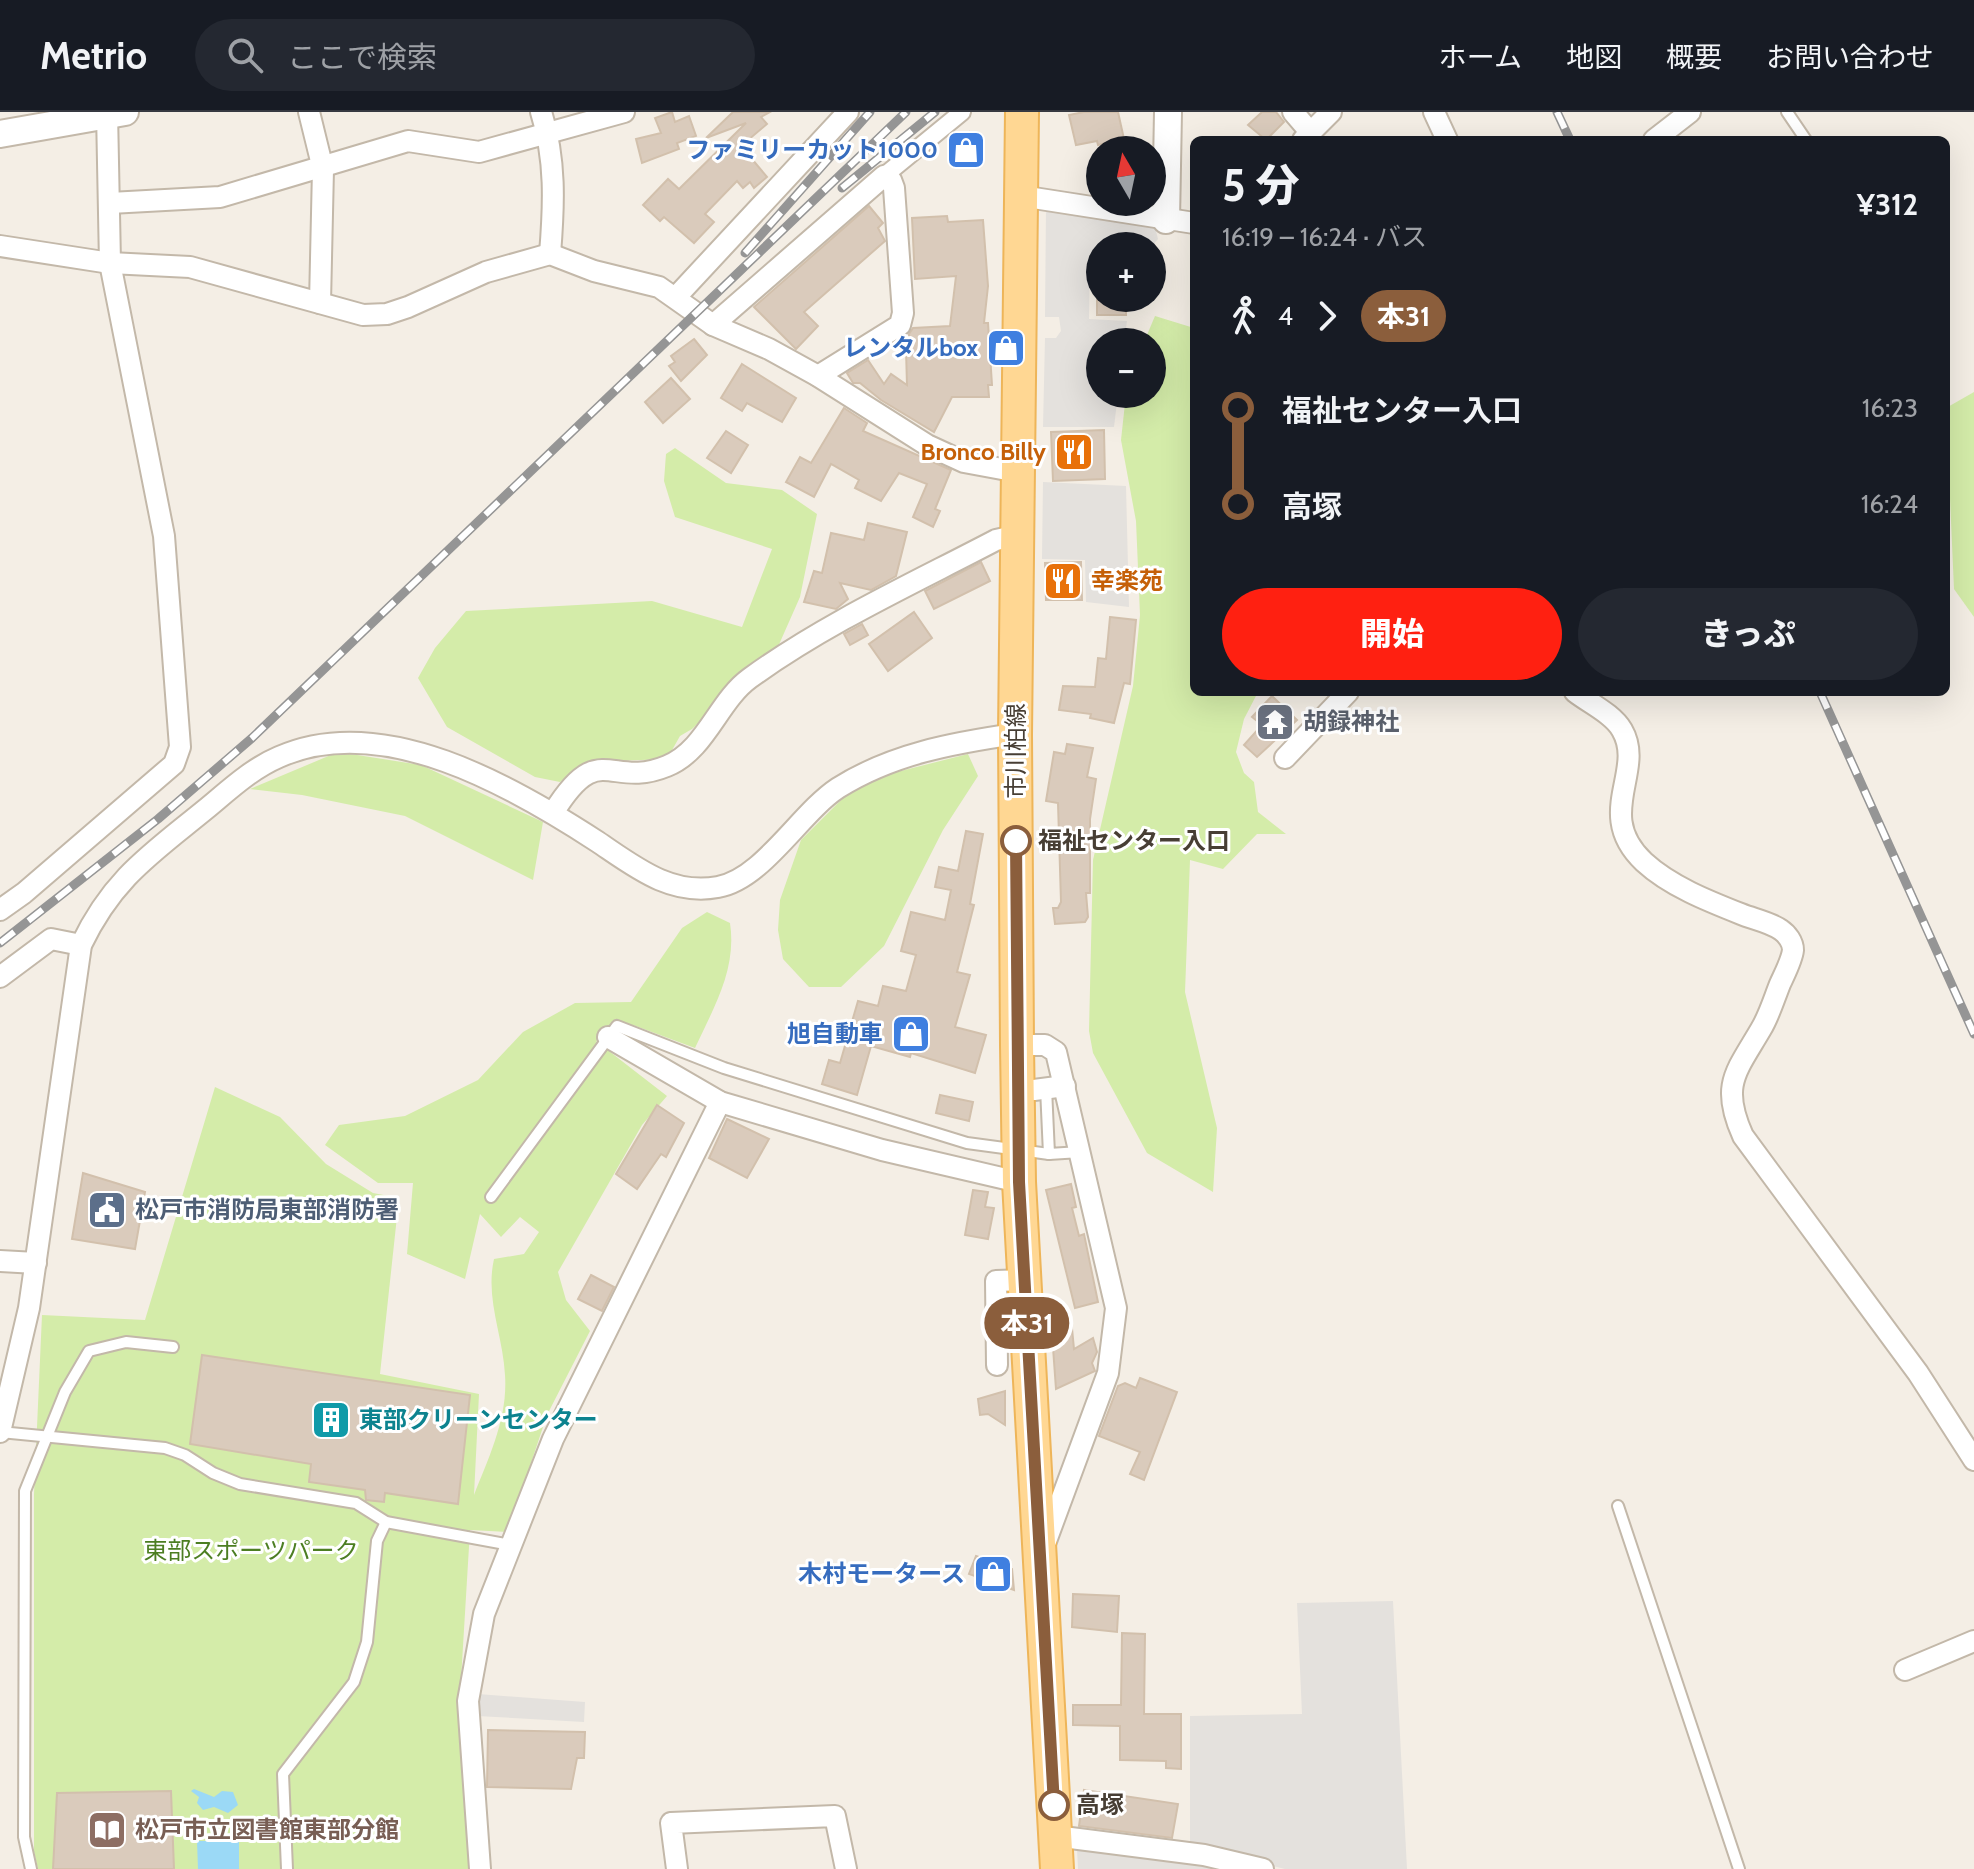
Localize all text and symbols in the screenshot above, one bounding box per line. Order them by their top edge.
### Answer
search box [195,19,755,91]
text: Metrio [40,32,147,79]
icon: search [223,33,267,77]
text: ここで検索 [287,39,437,76]
text: ホーム [1439,40,1522,74]
text: 地図 [1566,40,1622,74]
text: 概要 [1666,40,1722,74]
text: お問い合わせ [1766,40,1934,74]
shop icon: ファミリーカット1000 [945,129,987,171]
place label: ファミリーカット1000 [686,135,938,164]
north arrow [1086,136,1166,216]
map controls [1086,136,1166,408]
text: 5 分 [1222,159,1300,212]
text: ¥312 [1857,186,1918,223]
text: 16:19 – 16:24 · バス [1222,221,1427,253]
button: + [1086,232,1166,312]
icon: walk [1222,294,1266,338]
icon: forward [1305,294,1349,338]
text: 本31 [1377,299,1430,333]
text: 4 [1278,300,1293,332]
shop icon: レンタルbox [985,327,1027,369]
button: − [1086,328,1166,408]
place label: レンタルbox [843,333,978,362]
text: 福祉センター入口 [1282,392,1522,429]
text: 16:23 [1862,392,1918,424]
restaurant icon: Bronco Billy [1053,431,1095,473]
place label: Bronco Billy [921,437,1046,466]
text: 高塚 [1282,488,1342,525]
text: 16:24 [1861,488,1918,520]
restaurant icon: 幸楽苑 [1042,560,1084,602]
place label: 幸楽苑 [1091,566,1163,595]
button: 開始 [1222,588,1562,680]
button: きっぷ [1578,588,1918,680]
temple icon: 胡録神社 [1254,701,1296,743]
street label: 市川柏線 [1001,703,1030,799]
place label: 胡録神社 [1303,707,1399,736]
marker: 福祉センター入口 [1001,826,1031,856]
place label: 福祉センター入口 [1038,826,1230,855]
shop icon: 旭自動車 [890,1013,932,1055]
place label: 旭自動車 [787,1019,883,1048]
public building icon: 松戸市消防局東部消防署 [86,1189,128,1231]
place label: 松戸市消防局東部消防署 [135,1195,399,1224]
line badge: 本31 [981,1297,1073,1349]
text: 本31 [1000,1306,1054,1340]
building icon: 東部クリーンセンター [310,1399,352,1441]
place label: 東部クリーンセンター [359,1405,598,1434]
park label: 東部スポーツパーク [143,1536,359,1565]
shop icon: 木村モータース [972,1553,1014,1595]
place label: 木村モータース [798,1559,965,1588]
marker: 高塚 [1039,1790,1069,1820]
place label: 高塚 [1076,1790,1124,1819]
library icon: 松戸市立図書館東部分館 [86,1809,128,1851]
place label: 松戸市立図書館東部分館 [135,1815,399,1844]

